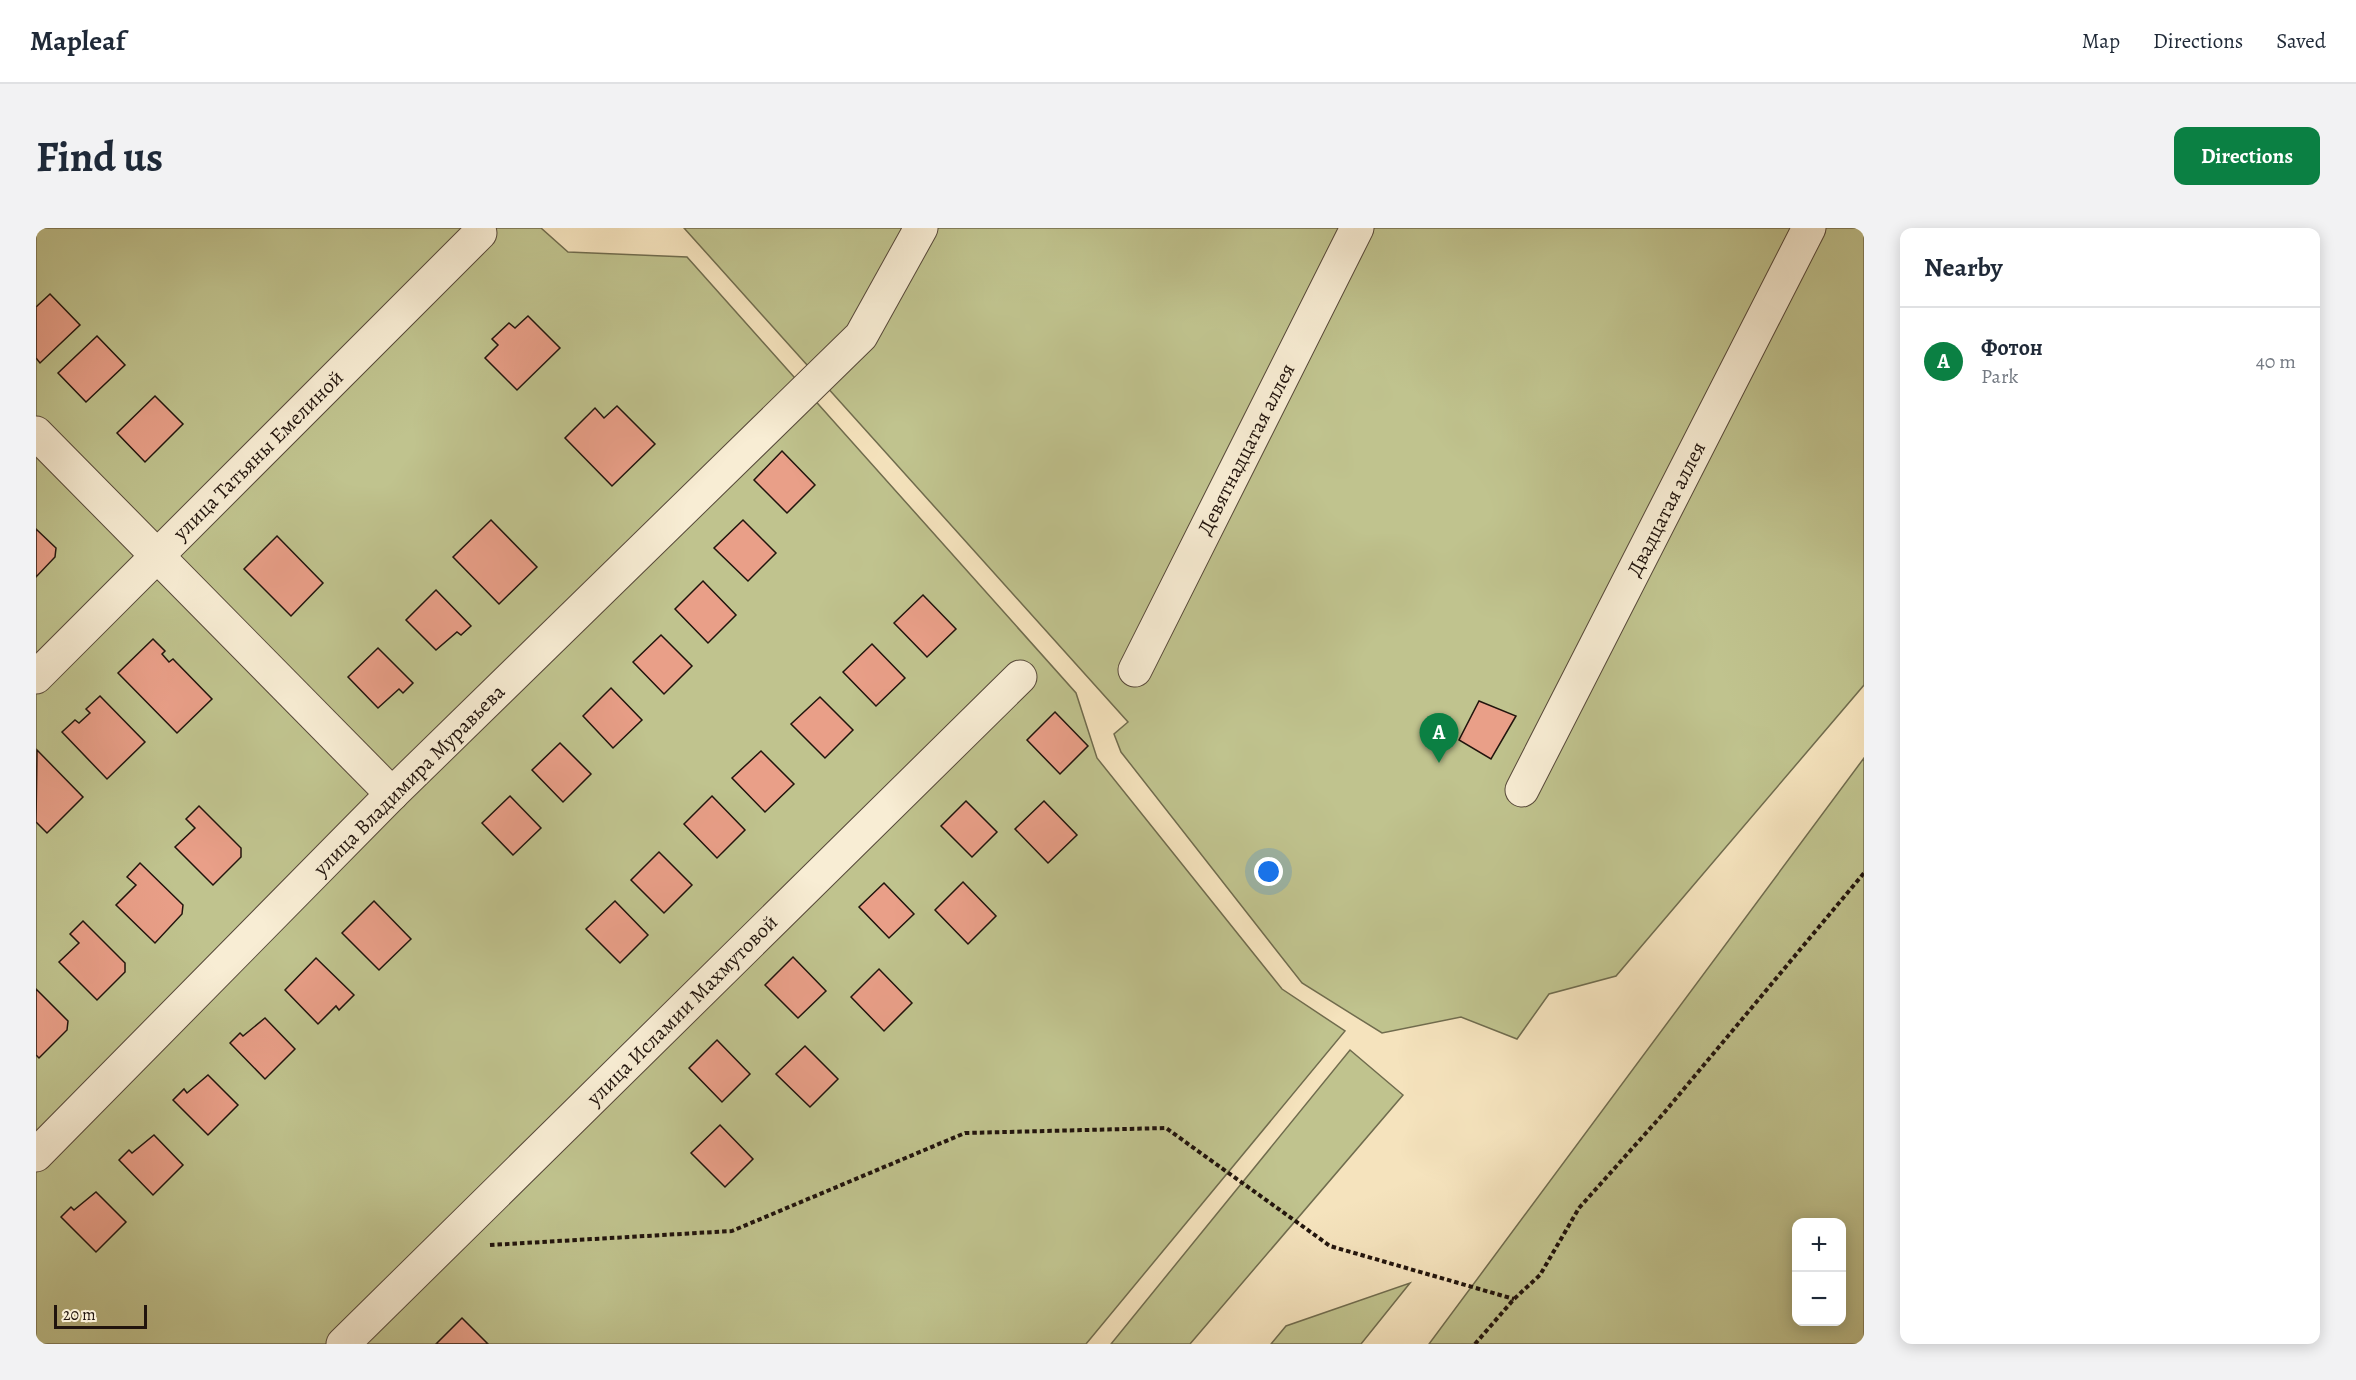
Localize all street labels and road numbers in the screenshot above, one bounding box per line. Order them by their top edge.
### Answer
street label: Девятнадцатая аллея [1191,358,1301,540]
street label: улица Татьяны Емелиной [166,364,349,547]
street label: Двадцатая аллея [1620,437,1712,581]
street label: улица Владимира Муравьева [306,678,511,883]
street label: улица Исламии Махмутовой [580,908,784,1112]

